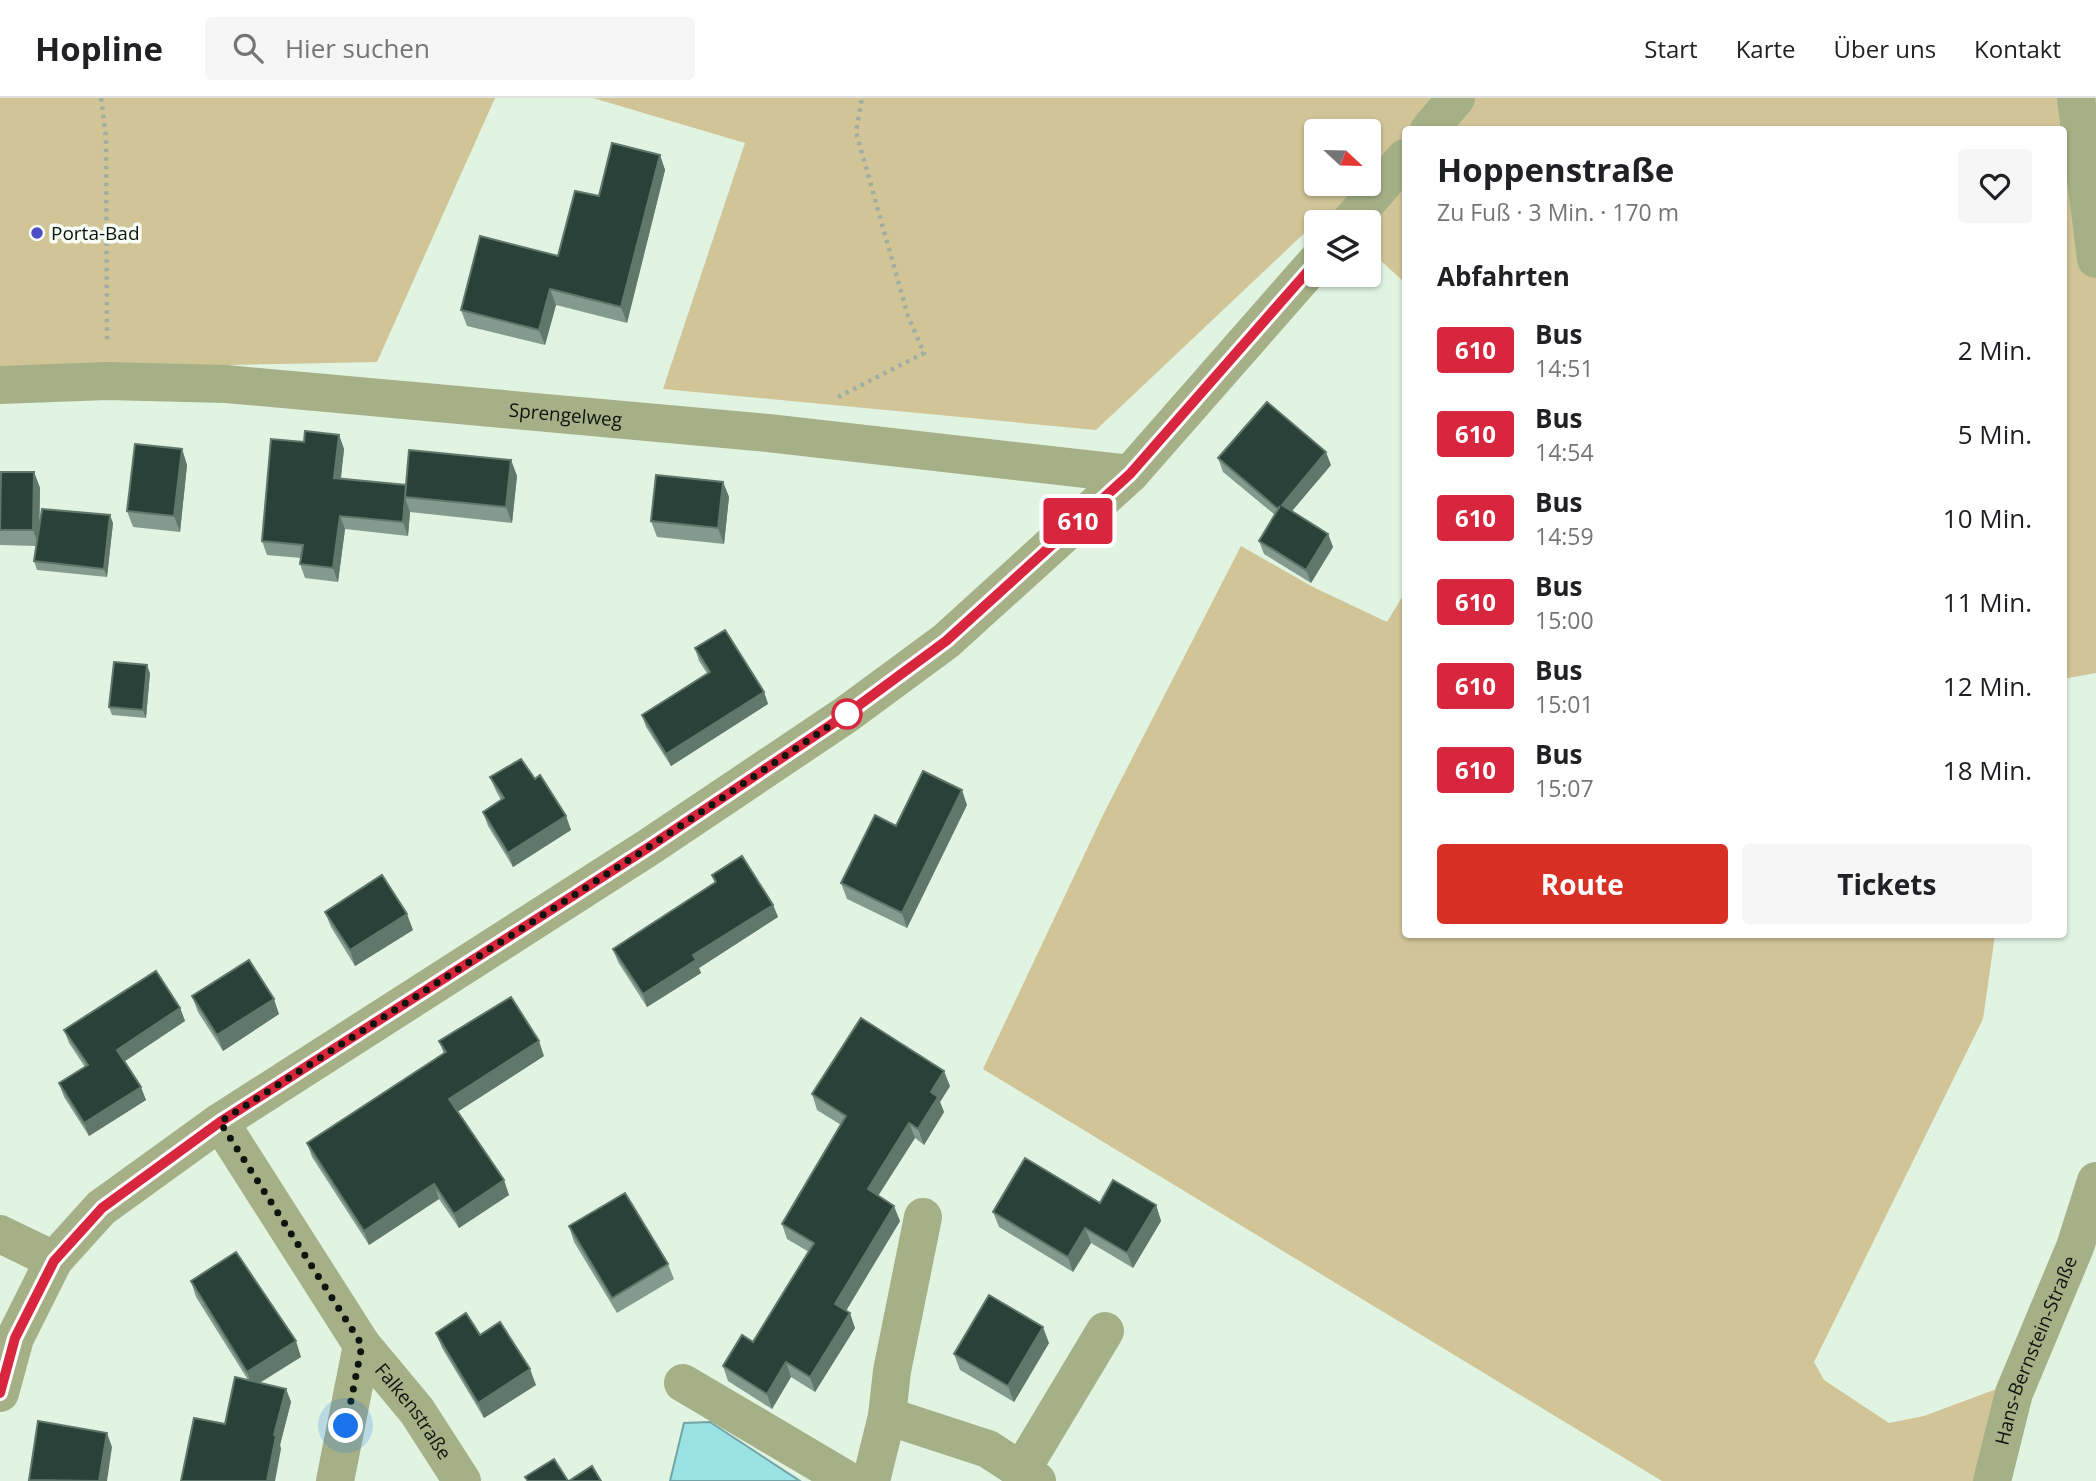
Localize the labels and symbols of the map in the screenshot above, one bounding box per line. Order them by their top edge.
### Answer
north arrow [1304,119,1381,196]
place label: Porta-Bad [51,220,140,246]
marker: Porta-Bad [29,225,45,241]
street label: Sprengelweg [508,397,623,433]
line badge: 610 [1038,498,1118,544]
unlabelled marker [832,699,862,729]
street label: Hans-Bernstein-Straße [1988,1252,2083,1448]
street label: Falkenstraße [369,1357,458,1464]
your location [328,1408,363,1443]

